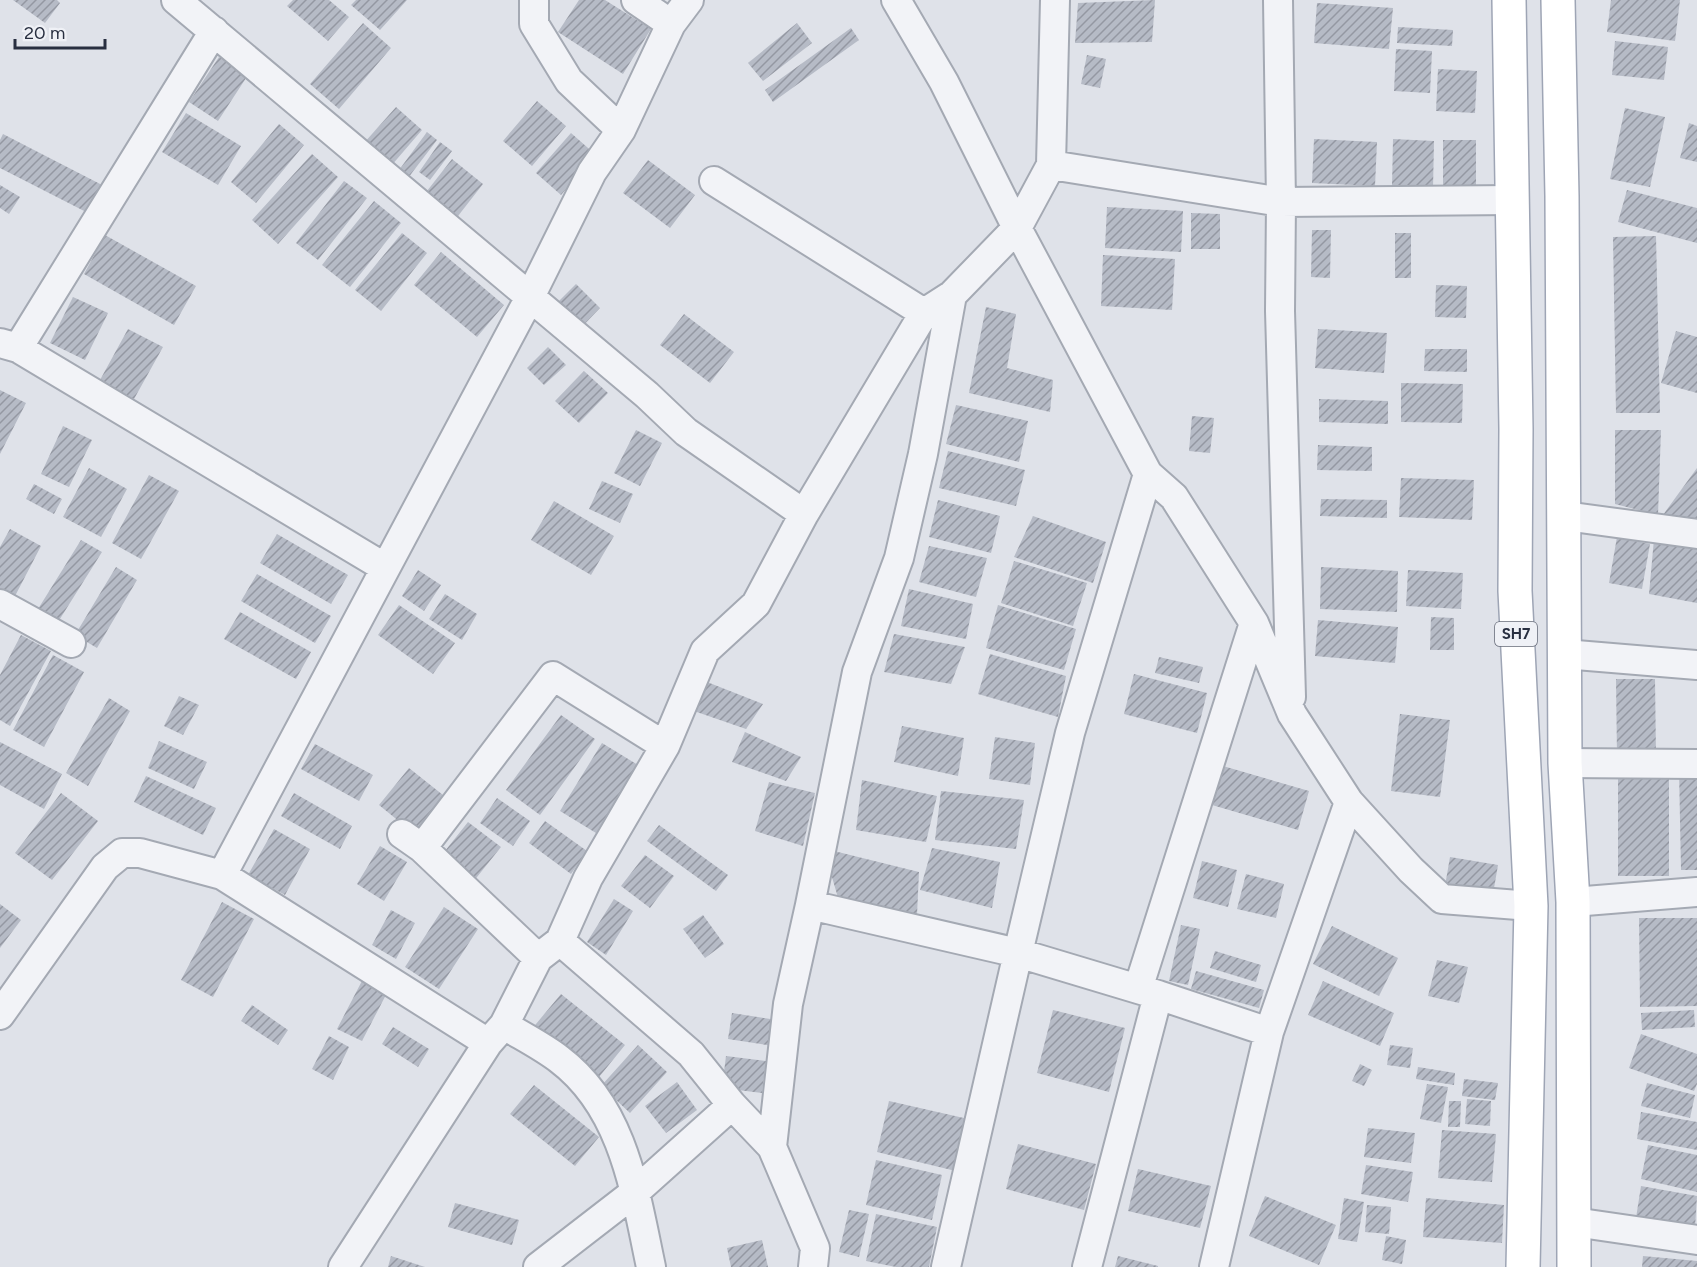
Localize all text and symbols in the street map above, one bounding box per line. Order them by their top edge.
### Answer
scale bar [15,12,105,50]
text: 20 m [24,22,65,44]
road number: SH7 [1495,622,1537,646]

